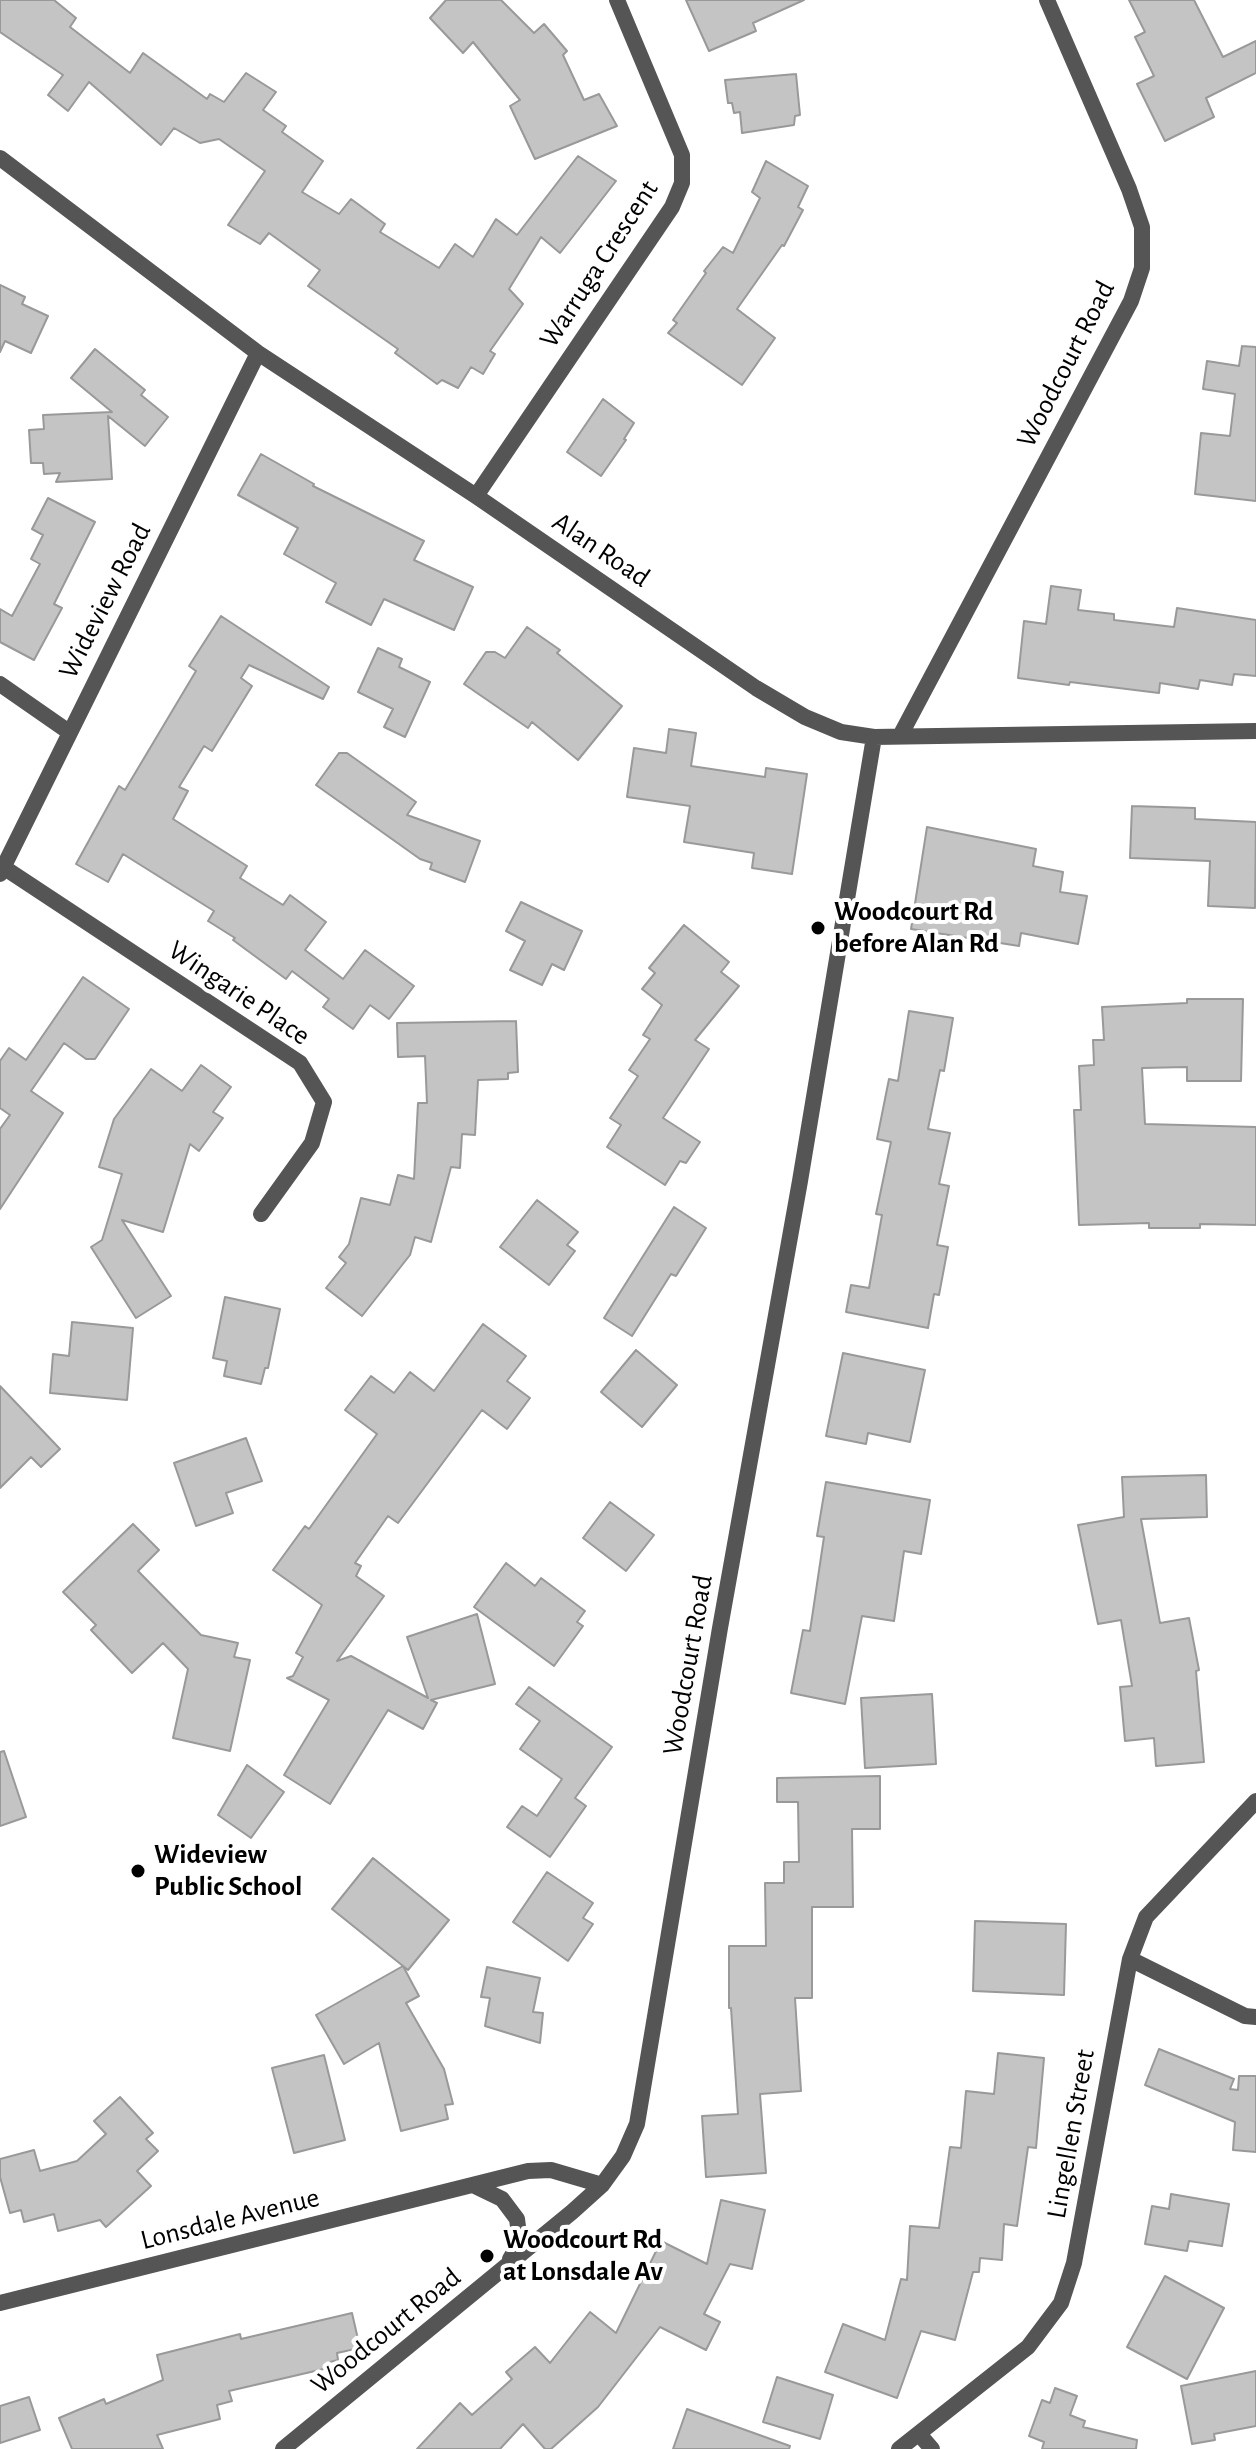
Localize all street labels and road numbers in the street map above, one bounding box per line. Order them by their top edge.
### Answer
street label: Warruga Crescent [532,174,666,354]
street label: Woodcourt Road [1010,275,1122,453]
street label: Alan Road [546,505,656,595]
street label: Wideview Road [51,518,159,684]
street label: Wingarie Place [162,933,316,1053]
street label: Woodcourt Road [656,1572,720,1758]
street label: Lingellen Street [1040,2047,1102,2221]
street label: Lonsdale Avenue [137,2181,323,2257]
street label: Woodcourt Road [304,2260,468,2402]

